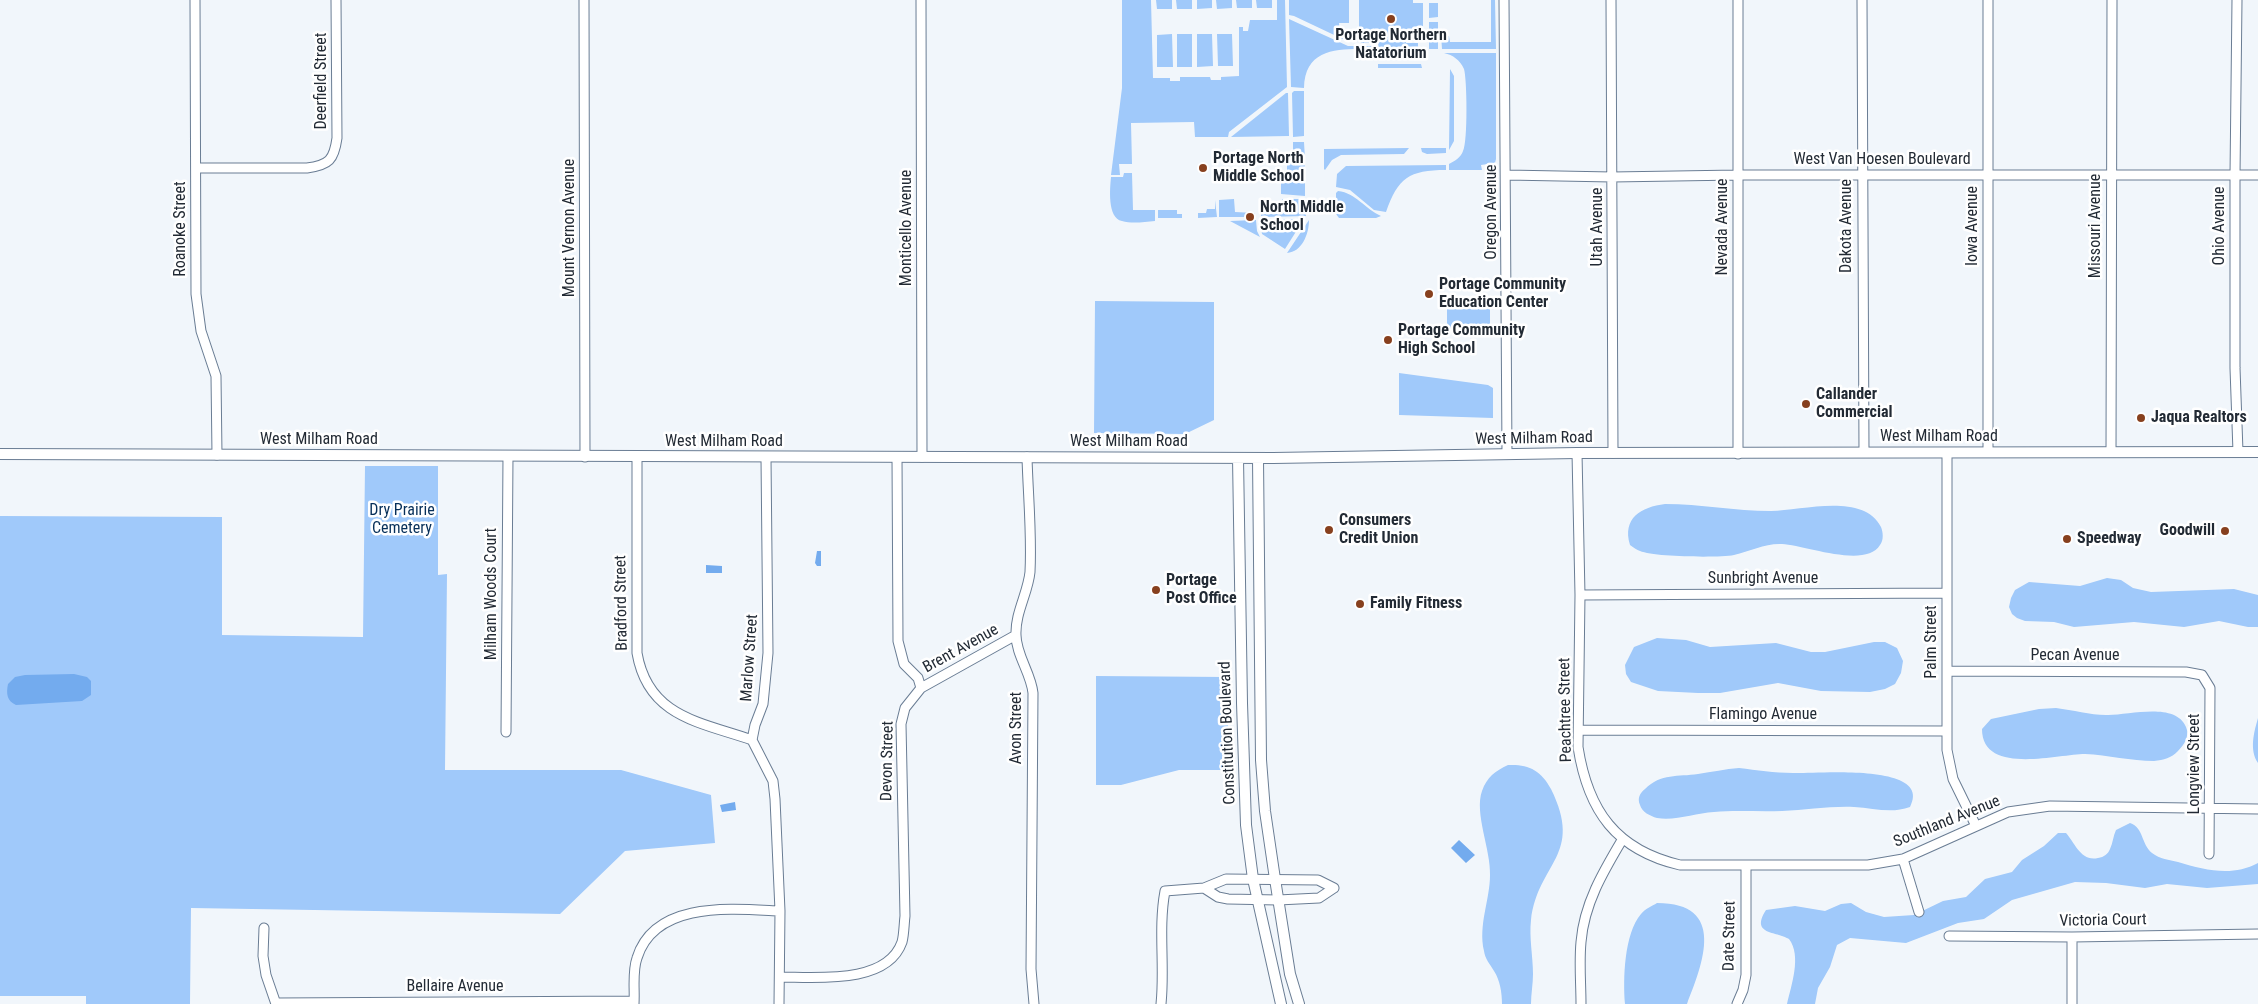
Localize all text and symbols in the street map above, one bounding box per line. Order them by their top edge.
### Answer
marker: Portage Northern Natatorium [1385,13,1397,25]
place label: Portage Northern Natatorium [1335,26,1447,64]
street label: Deerfield Street [312,32,332,130]
place label: Portage North Middle School [1213,149,1304,187]
street label: West Van Hoesen Boulevard [1793,150,1971,170]
street label: Mount Vernon Avenue [560,159,580,297]
marker: Portage North Middle School [1197,162,1209,174]
street label: Oregon Avenue [1482,164,1502,260]
street label: Monticello Avenue [897,170,917,286]
street label: Missouri Avenue [2086,174,2106,278]
street label: Nevada Avenue [1713,178,1733,276]
street label: Dakota Avenue [1837,179,1857,273]
street label: Roanoke Street [171,181,191,277]
street label: Iowa Avenue [1963,186,1983,266]
street label: Ohio Avenue [2210,187,2230,265]
street label: Utah Avenue [1588,188,1608,266]
place label: North Middle School [1260,198,1344,236]
marker: North Middle School [1244,211,1256,223]
place label: Portage Community Education Center [1439,275,1566,313]
marker: Portage Community Education Center [1423,288,1435,300]
place label: Portage Community High School [1398,321,1525,359]
marker: Portage Community High School [1382,334,1394,346]
place label: Callander Commercial [1816,385,1893,423]
marker: Callander Commercial [1800,398,1812,410]
place label: Jaqua Realtors [2151,408,2247,428]
marker: Jaqua Realtors [2135,412,2147,424]
street label: West Milham Road [1880,427,1998,447]
street label: West Milham Road [1475,428,1593,450]
street label: West Milham Road [260,430,378,450]
street label: West Milham Road [665,432,783,452]
street label: West Milham Road [1070,432,1188,452]
park label: Dry Prairie Cemetery [369,501,435,539]
place label: Consumers Credit Union [1339,511,1418,549]
place label: Goodwill [2160,521,2215,541]
marker: Consumers Credit Union [1323,524,1335,536]
marker: Goodwill [2219,525,2231,537]
street label: Milham Woods Court [482,528,502,660]
place label: Speedway [2077,529,2141,549]
marker: Speedway [2061,533,2073,545]
street label: Bradford Street [612,555,632,651]
street label: Sunbright Avenue [1708,569,1818,589]
place label: Portage Post Office [1166,571,1237,609]
marker: Portage Post Office [1150,584,1162,596]
place label: Family Fitness [1370,594,1462,614]
marker: Family Fitness [1354,598,1366,610]
street label: Palm Street [1922,605,1942,679]
street label: Marlow Street [737,613,763,703]
street label: Brent Avenue [920,620,1002,678]
street label: Pecan Avenue [2031,646,2119,666]
street label: Peachtree Street [1555,658,1577,762]
street label: Constitution Boulevard [1216,661,1240,805]
street label: Avon Street [1007,692,1027,764]
street label: Flamingo Avenue [1709,705,1817,725]
street label: Longview Street [2185,714,2205,814]
street label: Devon Street [878,721,898,801]
street label: Southland Avenue [1891,792,2003,852]
street label: Date Street [1720,901,1740,971]
street label: Victoria Court [2059,911,2147,931]
street label: Bellaire Avenue [407,977,503,997]

